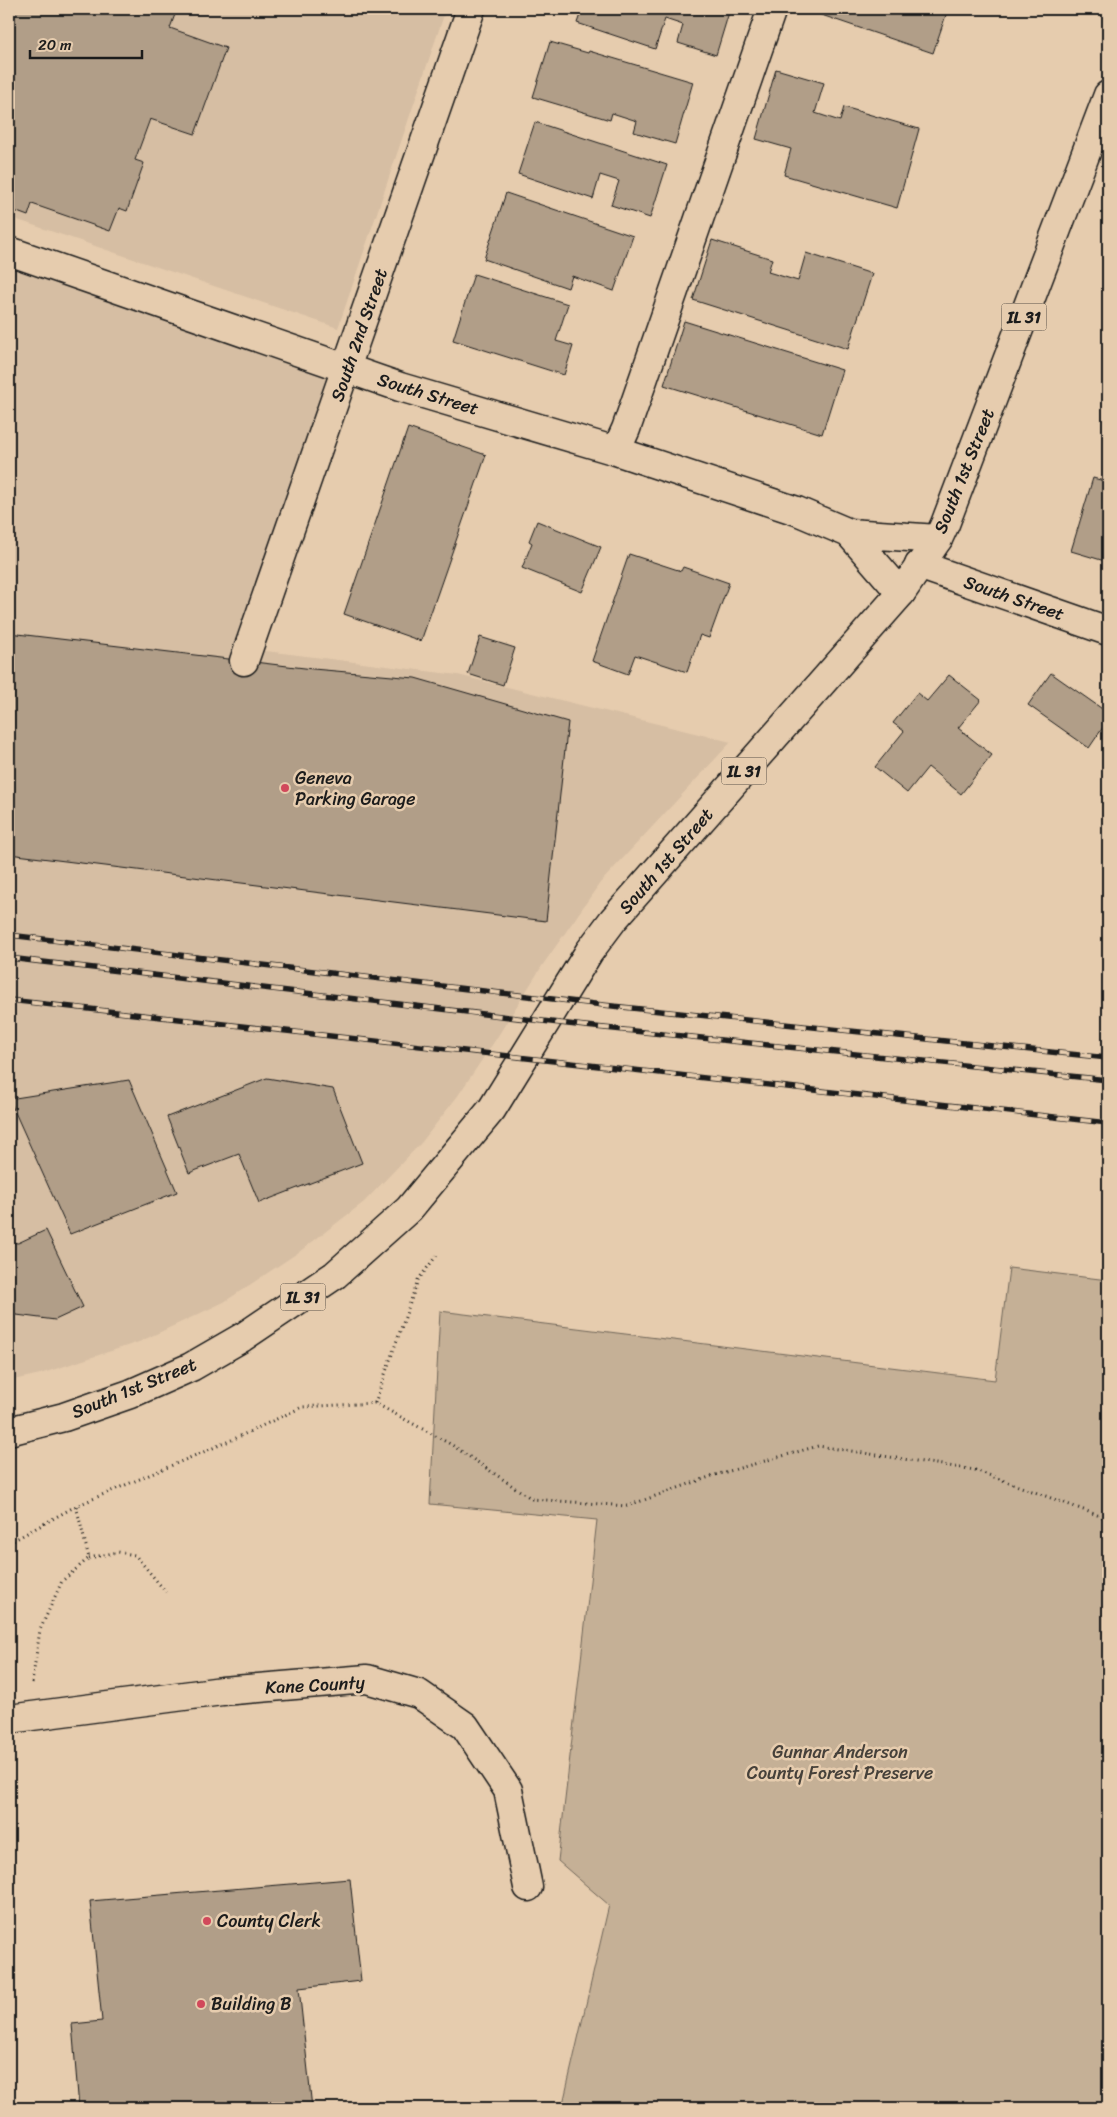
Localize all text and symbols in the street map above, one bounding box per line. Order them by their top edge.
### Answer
scale bar [30,28,142,60]
text: 20 m [38,32,72,58]
street label: South 2nd Street [321,264,397,406]
road number: IL 31 [1002,304,1046,330]
street label: South Street [373,363,483,425]
street label: South 1st Street [924,403,1004,538]
street label: South Street [959,566,1069,630]
road number: IL 31 [722,758,766,784]
place label: Geneva Parking Garage [295,762,415,815]
marker: Geneva Parking Garage [279,782,291,794]
street label: South 1st Street [610,800,722,922]
road number: IL 31 [280,1284,326,1310]
street label: South 1st Street [67,1348,202,1428]
street label: Kane County [264,1666,366,1704]
park label: Gunnar Anderson County Forest Preserve [747,1736,933,1789]
place label: County Clerk [217,1905,321,1937]
marker: County Clerk [201,1915,213,1927]
place label: Building B [211,1988,291,2020]
marker: Building B [195,1998,207,2010]

